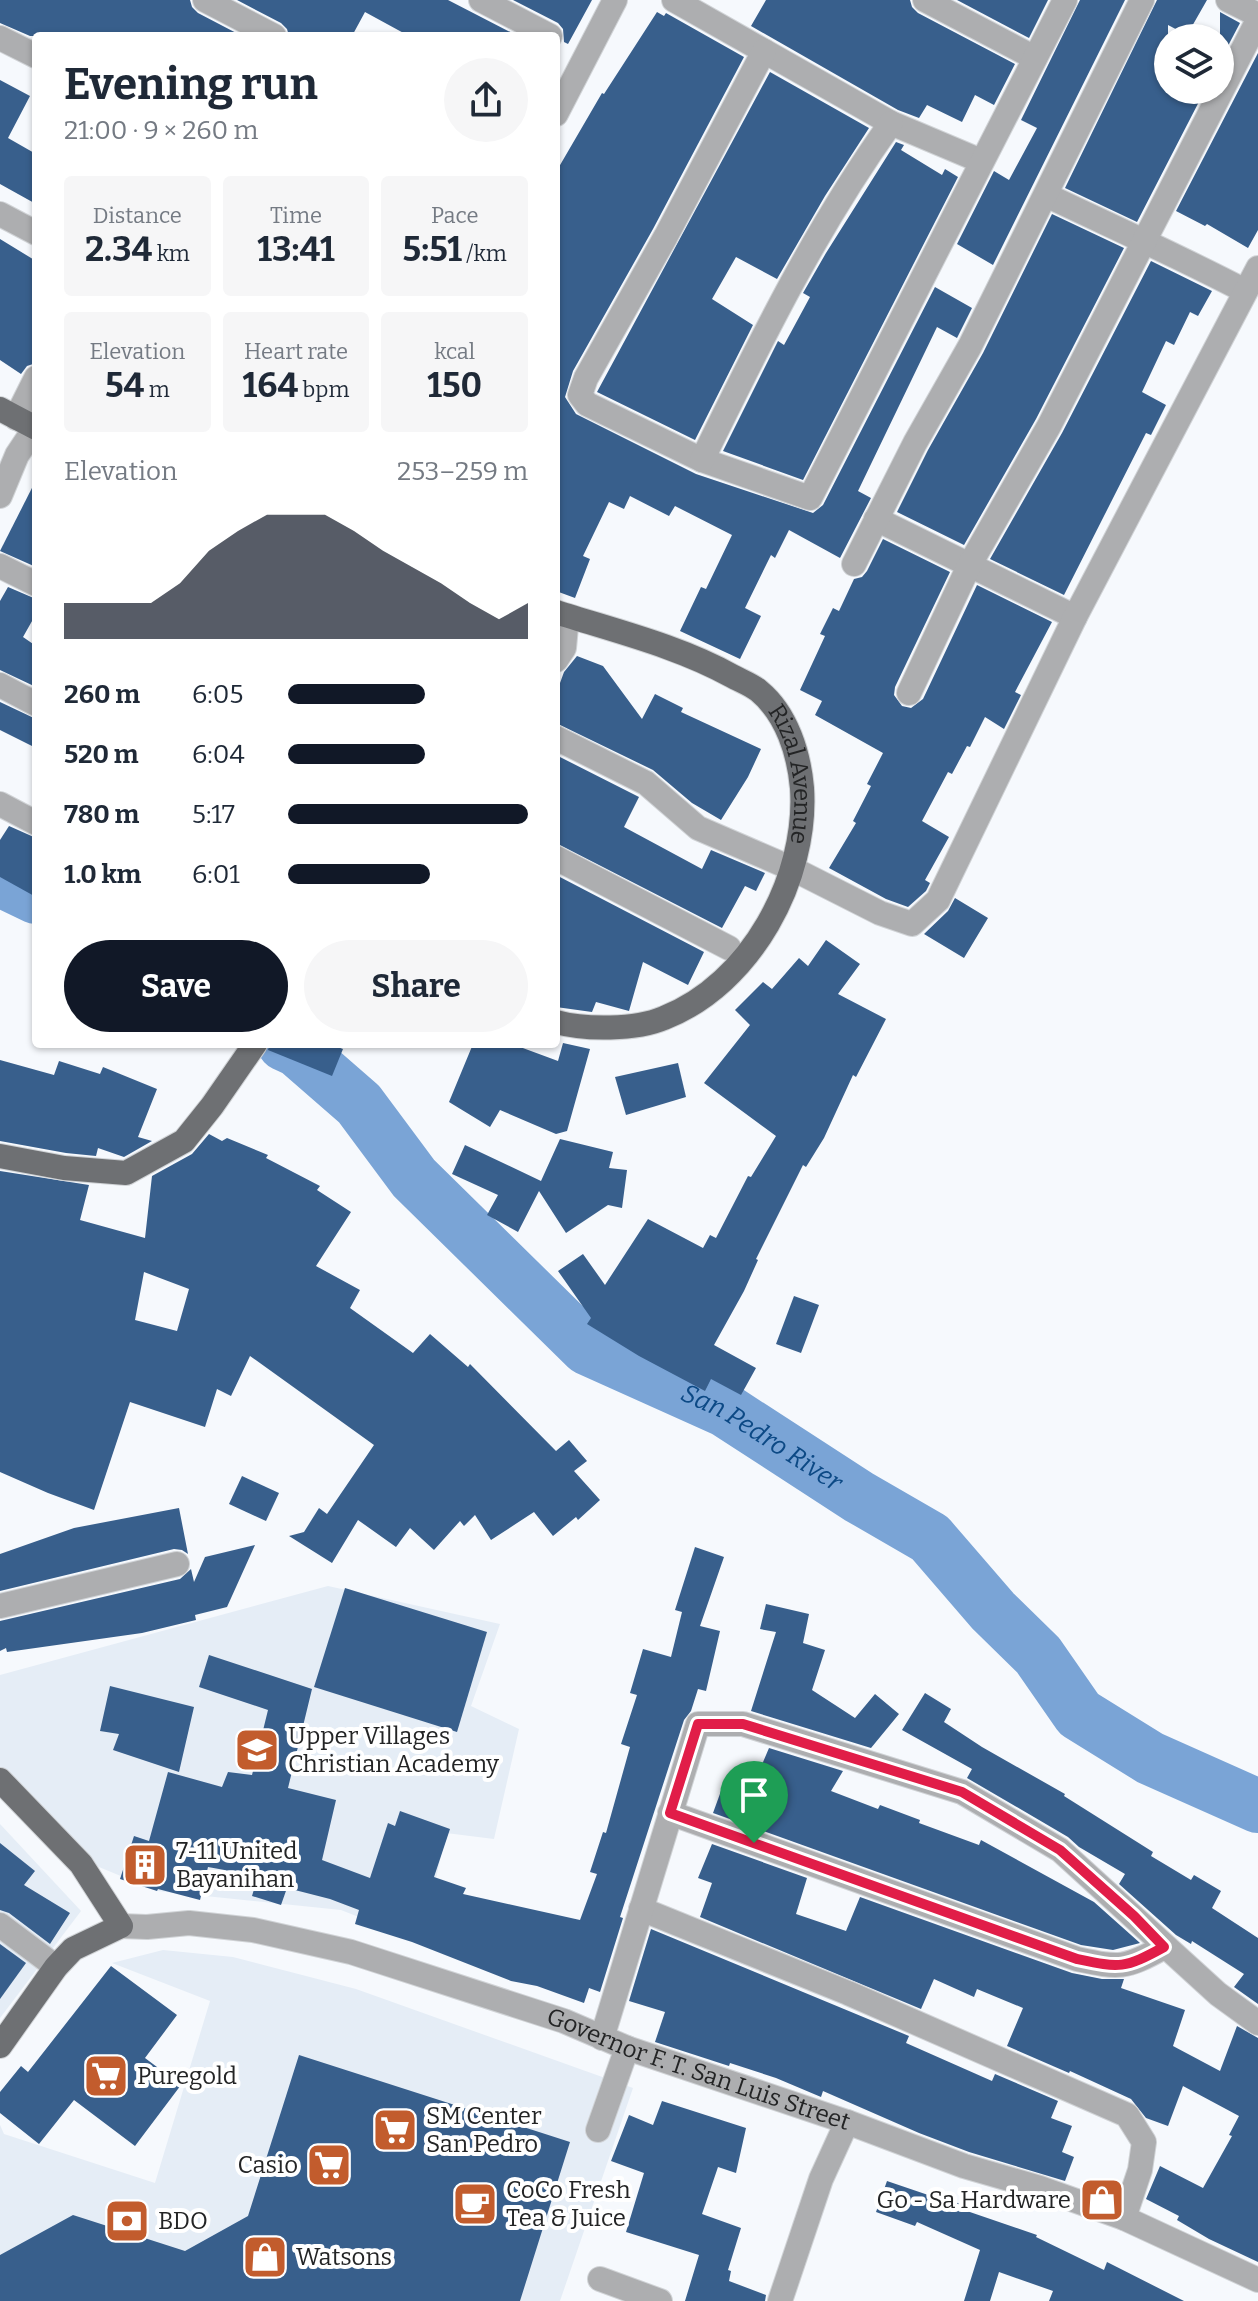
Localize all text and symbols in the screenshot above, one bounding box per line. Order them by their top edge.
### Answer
map controls [1154,24,1234,104]
button: layers [1154,24,1234,104]
text: Evening run [64,58,318,111]
button: share [444,58,528,142]
text: 21:00 · 9 × 260 m [64,115,258,146]
text: Distance [93,202,182,229]
text: Time [270,202,322,229]
text: Pace [431,202,478,229]
text: 2.34 [85,229,152,270]
text: 13:41 [257,229,335,270]
text: 5:51 [403,229,462,270]
text: km [152,240,190,267]
text: /km [462,240,507,267]
text: Elevation [89,338,185,365]
text: Heart rate [244,338,348,365]
text: kcal [434,338,475,365]
text: 54 [105,365,144,406]
text: 164 [243,365,298,406]
text: 150 [427,365,482,406]
text: m [144,376,170,403]
text: bpm [298,376,349,403]
text: Elevation [64,456,177,487]
text: 253–259 m [397,456,528,487]
text: 260 m [64,679,140,710]
text: 6:05 [192,679,243,710]
street label: Rizal Avenue [762,699,817,846]
text: 520 m [64,739,139,770]
text: 6:04 [192,739,245,770]
text: 780 m [64,799,139,830]
text: 5:17 [192,799,235,830]
text: 1.0 km [64,859,141,890]
text: 6:01 [192,859,240,890]
button: Save [64,940,288,1032]
button: Share [304,940,528,1032]
water label: San Pedro River [676,1377,849,1499]
place label: Upper Villages Christian Academy [288,1722,499,1778]
school or university icon: Upper Villages Christian Academy [233,1726,281,1774]
pin [720,1761,788,1843]
icon: arrive [732,1773,776,1817]
place label: 7-11 United Bayanihan [176,1837,297,1893]
building icon: 7-11 United Bayanihan [121,1841,169,1889]
street label: Governor F. T. San Luis Street [544,2002,854,2136]
supermarket icon: Puregold [82,2052,130,2100]
place label: Puregold [137,2062,237,2090]
place label: SM Center San Pedro [426,2102,542,2158]
supermarket icon: SM Center San Pedro [371,2106,419,2154]
supermarket icon: Casio [305,2141,353,2189]
place label: Casio [237,2151,298,2179]
place label: CoCo Fresh Tea & Juice [506,2176,631,2232]
shop icon: Go - Sa Hardware [1078,2176,1126,2224]
cafe icon: CoCo Fresh Tea & Juice [451,2180,499,2228]
place label: Go - Sa Hardware [877,2186,1071,2214]
bank icon: BDO [103,2197,151,2245]
place label: BDO [158,2207,208,2235]
shop icon: Watsons [241,2233,289,2281]
place label: Watsons [296,2243,392,2271]

